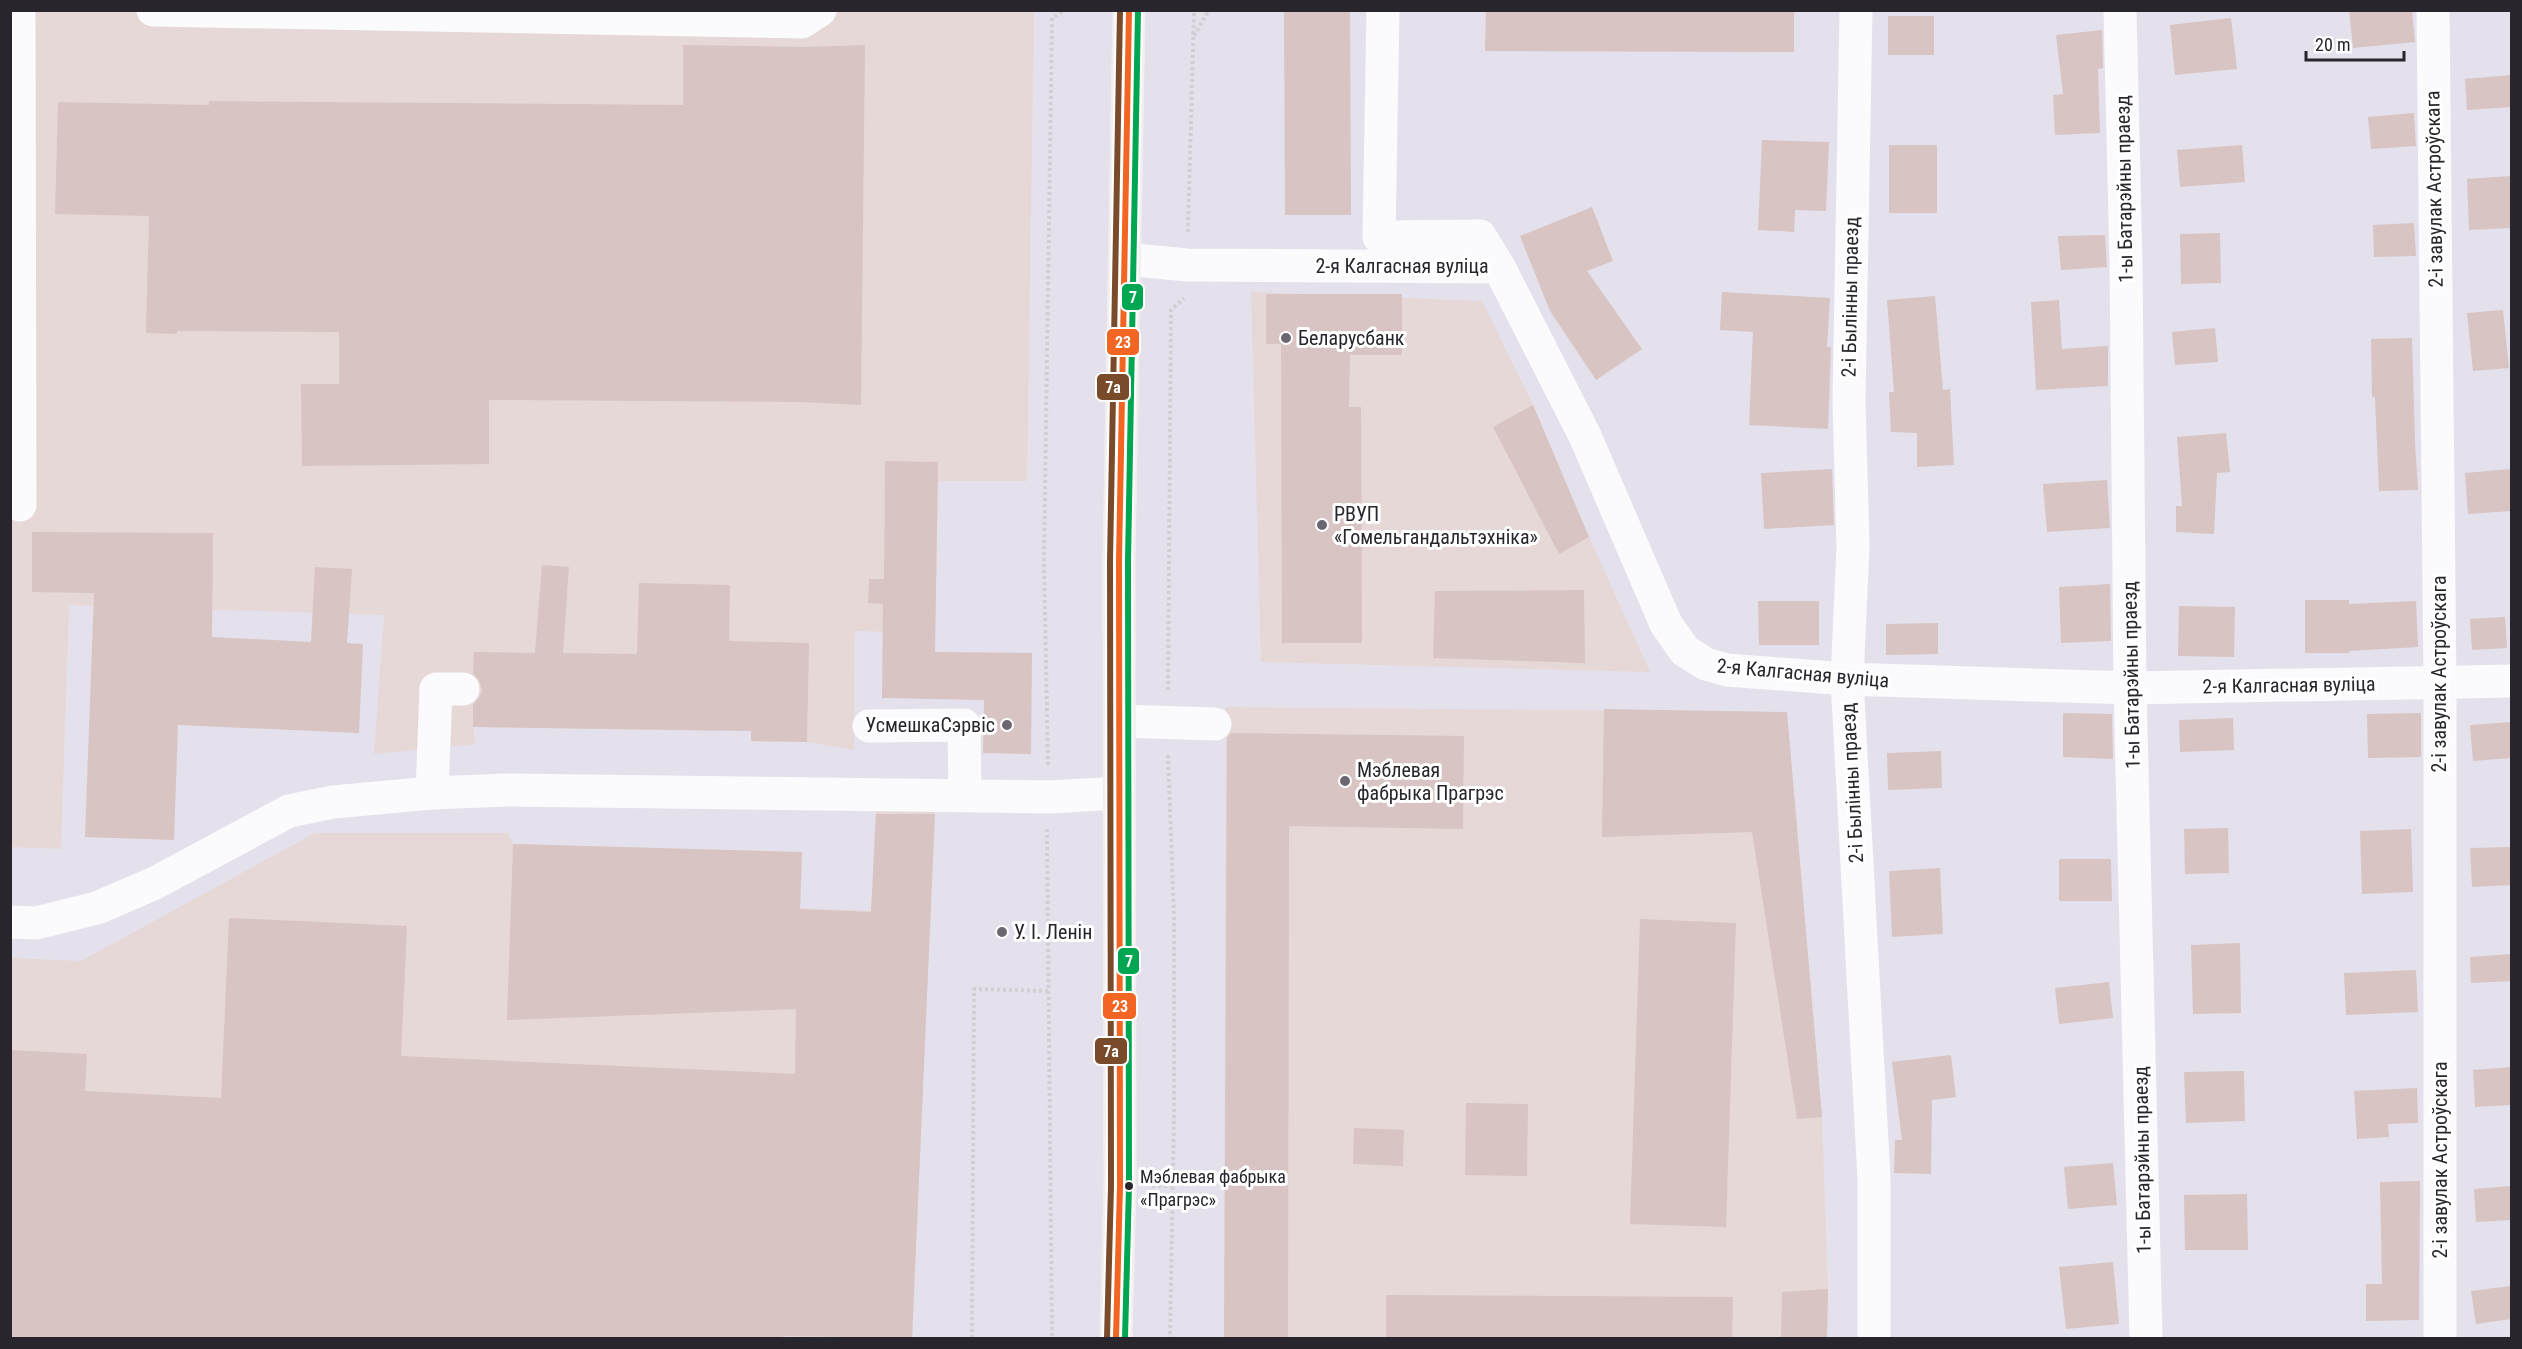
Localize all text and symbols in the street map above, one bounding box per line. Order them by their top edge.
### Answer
scale bar [2306,24,2404,62]
text: 20 m [2315,34,2350,55]
street label: 2-і завулак Астроўскага [2420,90,2448,288]
street label: 1-ы Батарэйны праезд [2110,95,2138,283]
street label: 2-і Былінны праезд [1837,216,1863,378]
street label: 2-я Калгасная вуліца [1315,254,1489,278]
line badge: 7 [1121,283,1144,311]
text: 7 [1129,288,1137,307]
place label: Беларусбанк [1298,326,1405,350]
line badge: 23 [1106,328,1140,356]
marker: Беларусбанк [1279,331,1293,345]
text: 23 [1115,333,1131,352]
line badge: 7а [1096,373,1130,401]
text: 7а [1105,378,1121,397]
place label: РВУП «Гомельгандальтэхніка» [1334,502,1538,549]
marker: РВУП «Гомельгандальтэхніка» [1315,518,1329,532]
street label: 2-і завулак Астроўскага [2427,575,2451,773]
street label: 1-ы Батарэйны праезд [2117,581,2145,769]
street label: 2-я Калгасная вуліца [1716,654,1890,692]
street label: 2-я Калгасная вуліца [2202,671,2376,699]
street label: 2-і Былінны праезд [1836,702,1868,864]
place label: УсмешкаСэрвіс [865,713,995,737]
marker: УсмешкаСэрвіс [1000,718,1014,732]
place label: Мэблевая фабрыка Прагрэс [1357,758,1504,805]
marker: Мэблевая фабрыка Прагрэс [1338,774,1352,788]
place label: У. І. Ленін [1014,920,1092,944]
marker: У. І. Ленін [995,925,1009,939]
line badge: 7 [1117,947,1140,975]
text: 7 [1125,952,1133,971]
line badge: 23 [1102,992,1137,1020]
text: 23 [1112,997,1128,1016]
line badge: 7а [1094,1037,1128,1065]
text: 7а [1103,1042,1119,1061]
street label: 2-і завулак Астроўскага [2428,1061,2452,1259]
street label: 1-ы Батарэйны праезд [2128,1066,2156,1254]
place label: Мэблевая фабрыка «Прагрэс» [1140,1166,1286,1210]
marker: Мэблевая фабрыка «Прагрэс» [1123,1180,1135,1192]

